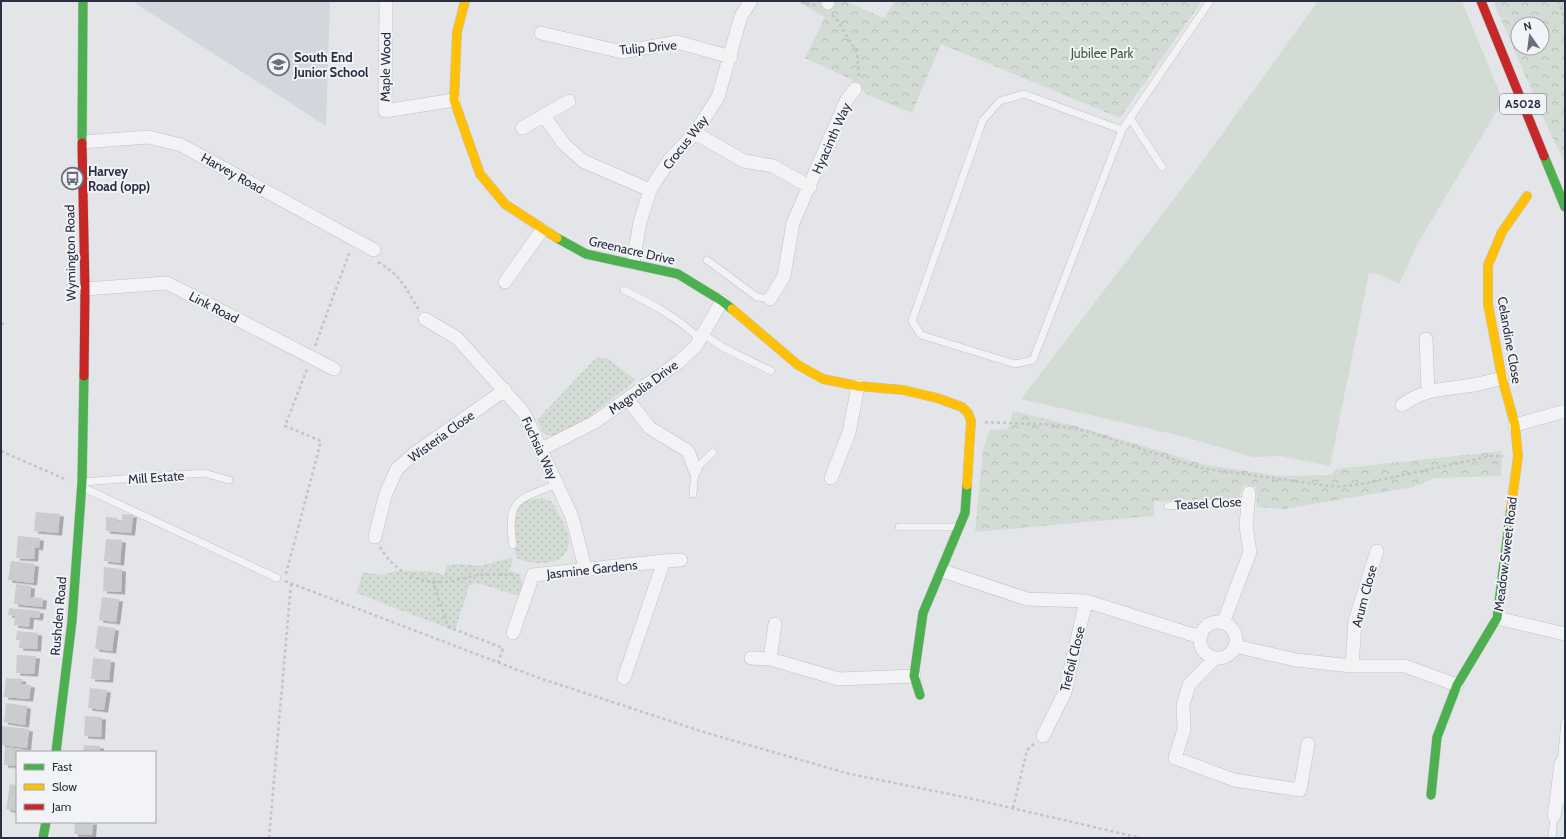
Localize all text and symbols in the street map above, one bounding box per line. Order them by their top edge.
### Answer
north arrow [1510,16,1550,56]
text: N [1522,19,1533,34]
street label: Maple Wood [376,32,394,102]
street label: Tulip Drive [619,36,678,57]
park label: Jubilee Park [1070,45,1133,61]
place label: South End Junior School [293,49,369,80]
school or university icon: South End Junior School [266,51,292,77]
road number: A5028 [1500,94,1546,114]
street label: Hyacinth Way [808,100,854,176]
street label: Crocus Way [659,111,711,172]
street label: Harvey Road [199,149,267,197]
place label: Harvey Road (opp) [88,163,150,194]
bus stop icon: Harvey Road (opp) [59,165,85,191]
street label: Wymington Road [61,205,79,301]
street label: Greenacre Drive [587,232,677,268]
street label: Link Road [187,288,241,326]
street label: Celandine Close [1494,295,1526,385]
street label: Magnolia Drive [605,356,681,418]
street label: Wisteria Close [405,407,477,465]
street label: Fuchsia Way [518,414,562,482]
street label: Mill Estate [127,467,185,487]
street label: Teasel Close [1174,493,1242,513]
street label: Meadow Sweet Road [1490,496,1520,612]
street label: Jasmine Gardens [545,556,639,582]
street label: Arum Close [1348,563,1380,629]
street label: Rushden Road [47,576,69,656]
street label: Trefoil Close [1056,624,1088,693]
legend [16,751,156,823]
text: Fast [52,759,72,774]
text: Slow [52,779,77,794]
text: Jam [51,799,71,814]

